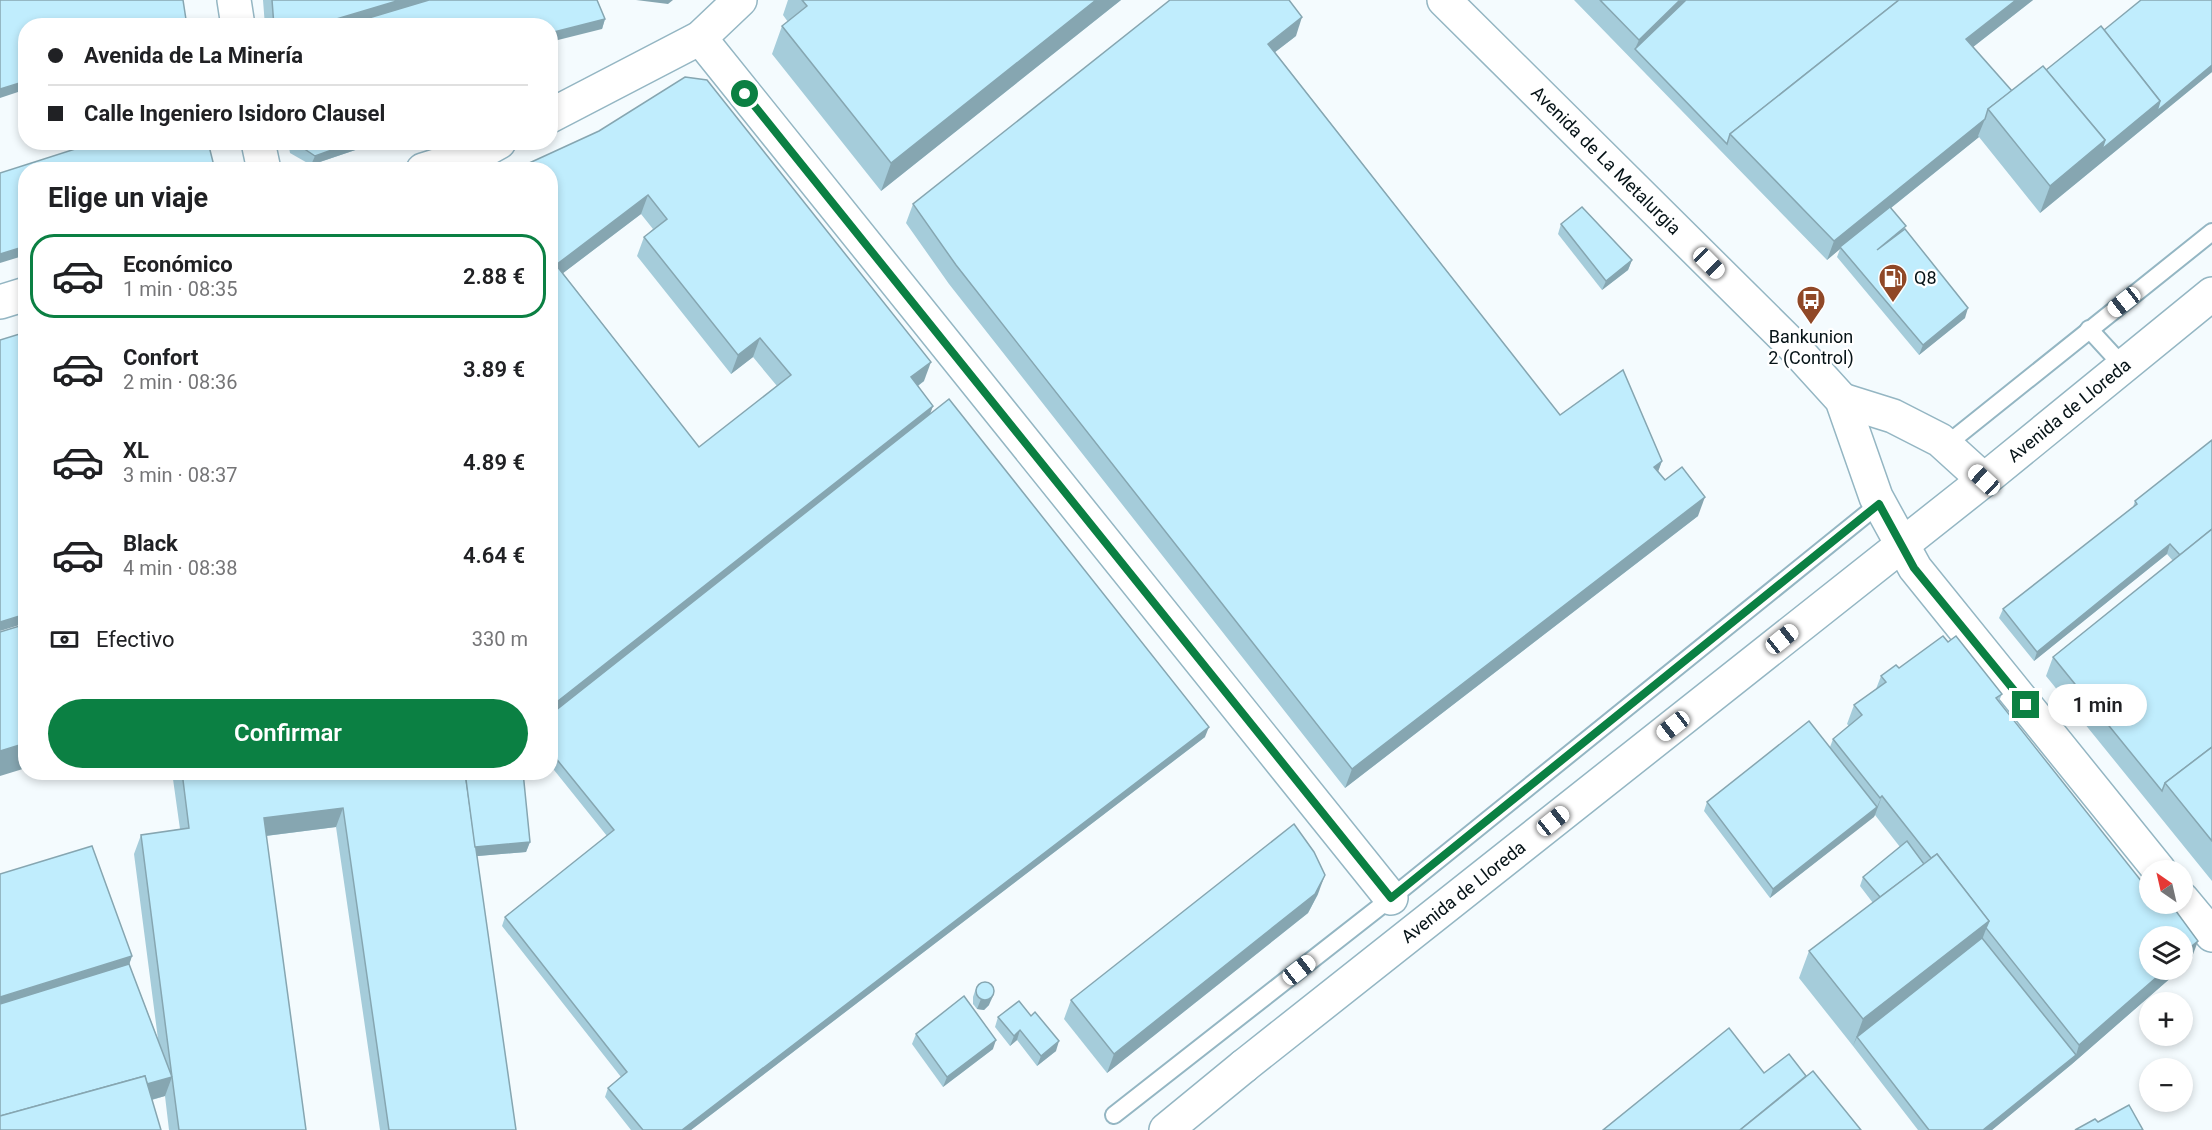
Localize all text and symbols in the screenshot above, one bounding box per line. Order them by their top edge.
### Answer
text: Avenida de La Minería [84,43,303,68]
route start [731,80,758,107]
street label: Avenida de La Metalurgia [1527,82,1685,239]
text: Calle Ingeniero Isidoro Clausel [84,101,385,126]
text: Elige un viaje [48,182,208,214]
car [1690,244,1728,282]
icon: car [51,249,105,303]
text: Económico [123,252,233,277]
fuel station icon: Q8 [1877,262,1909,304]
text: 2.88 € [463,264,525,289]
place label: Q8 [1914,267,1937,288]
text: 1 min · 08:35 [123,277,238,301]
bus stop icon: Bankunion 2 (Control) [1795,284,1827,326]
car [2104,284,2144,320]
place label: Bankunion 2 (Control) [1768,326,1854,369]
icon: car [51,342,105,396]
text: Confort [123,345,198,370]
street label: Avenida de Lloreda [2003,354,2135,466]
text: 3.89 € [463,357,525,382]
text: 2 min · 08:36 [123,370,238,394]
icon: car [51,435,105,489]
text: XL [123,438,149,463]
text: 4.89 € [463,450,525,475]
car [1965,461,2003,499]
text: 3 min · 08:37 [123,463,238,487]
icon: car [51,528,105,582]
text: Black [123,531,178,556]
text: 4.64 € [463,543,525,568]
text: 4 min · 08:38 [123,556,238,580]
car [1762,621,1802,657]
icon: cash [48,623,81,656]
text: Efectivo [96,627,174,652]
text: 330 m [472,627,528,651]
callout: 1 min [2047,684,2146,726]
route end [2012,691,2039,718]
text: 1 min [2072,693,2123,717]
button: Confirmar [48,699,528,768]
car [1653,708,1693,744]
car [1533,803,1573,839]
street label: Avenida de Lloreda [1397,836,1529,947]
north arrow [2139,860,2193,914]
map controls [2139,860,2193,1112]
button: layers [2139,926,2193,980]
car [1279,952,1319,988]
button: + [2139,992,2193,1046]
button: − [2139,1058,2193,1112]

